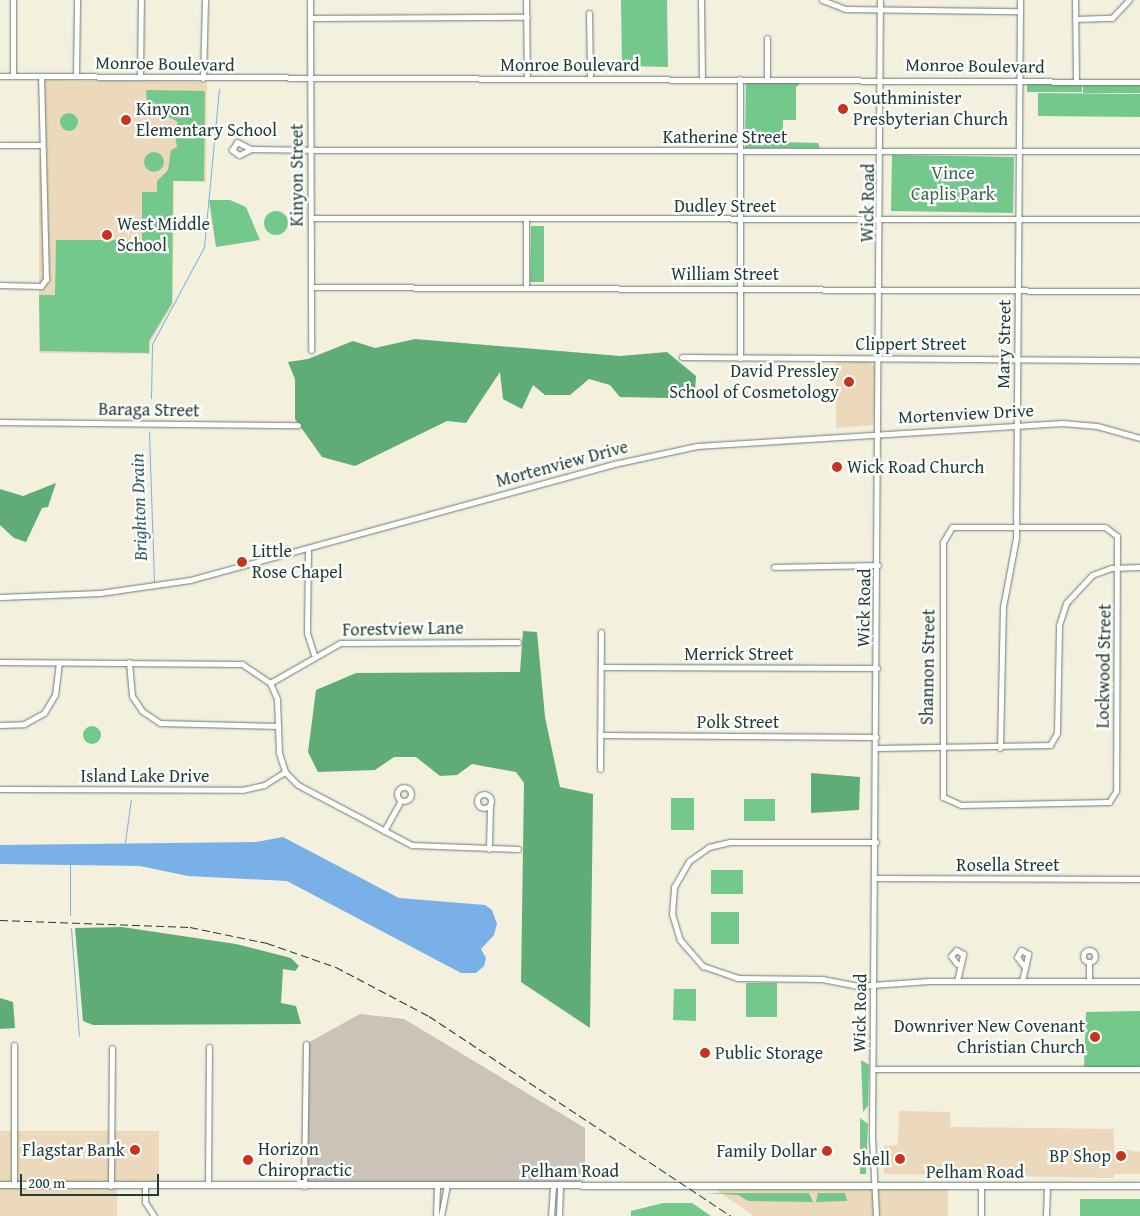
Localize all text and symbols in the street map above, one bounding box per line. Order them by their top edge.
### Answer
street label: Monroe Boulevard [95,52,235,76]
street label: Monroe Boulevard [500,54,640,76]
street label: Monroe Boulevard [905,54,1045,78]
place label: Southminister Presbyterian Church [853,88,1008,130]
place label: Kinyon Elementary School [136,99,277,142]
marker: Southminister Presbyterian Church [837,103,849,115]
marker: Kinyon Elementary School [120,114,132,126]
street label: Kinyon Street [286,123,308,227]
street label: Katherine Street [663,126,787,148]
street label: Wick Road [857,163,879,243]
park label: Vince Caplis Park [911,163,995,205]
street label: Dudley Street [674,195,776,217]
place label: West Middle School [117,214,210,256]
marker: West Middle School [101,229,113,241]
street label: William Street [671,263,779,285]
street label: Mary Street [992,299,1016,389]
street label: Clippert Street [855,333,967,355]
place label: David Pressley School of Cosmetology [669,361,839,404]
marker: David Pressley School of Cosmetology [843,376,855,388]
street label: Baraga Street [98,398,200,422]
street label: Mortenview Drive [898,400,1034,428]
street label: Mortenview Drive [494,436,630,492]
water label: Brighton Drain [126,453,152,561]
place label: Wick Road Church [847,456,984,478]
marker: Wick Road Church [831,461,843,473]
place label: Little Rose Chapel [252,541,343,584]
marker: Little Rose Chapel [236,556,248,568]
street label: Wick Road [853,568,875,648]
street label: Lockwood Street [1092,603,1116,729]
street label: Shannon Street [916,609,940,725]
street label: Forestview Lane [342,617,464,641]
street label: Merrick Street [684,643,794,665]
street label: Polk Street [697,711,779,733]
street label: Island Lake Drive [81,765,209,787]
street label: Rosella Street [956,854,1060,876]
street label: Wick Road [849,973,871,1053]
place label: Downriver New Covenant Christian Church [894,1016,1085,1058]
marker: Downriver New Covenant Christian Church [1089,1031,1101,1043]
place label: Public Storage [715,1042,823,1064]
marker: Public Storage [699,1047,711,1059]
place label: Flagstar Bank [22,1139,125,1161]
place label: Horizon Chiropractic [258,1139,352,1182]
place label: Family Dollar [717,1140,817,1162]
marker: Flagstar Bank [129,1144,141,1156]
marker: Family Dollar [821,1145,833,1157]
place label: BP Shop [1049,1145,1111,1167]
place label: Shell [853,1148,890,1170]
marker: BP Shop [1115,1150,1127,1162]
marker: Shell [894,1153,906,1165]
marker: Horizon Chiropractic [242,1154,254,1166]
street label: Pelham Road [521,1160,619,1182]
street label: Pelham Road [926,1161,1024,1183]
scale bar [22,1164,161,1196]
text: 200 m [28,1172,65,1193]

